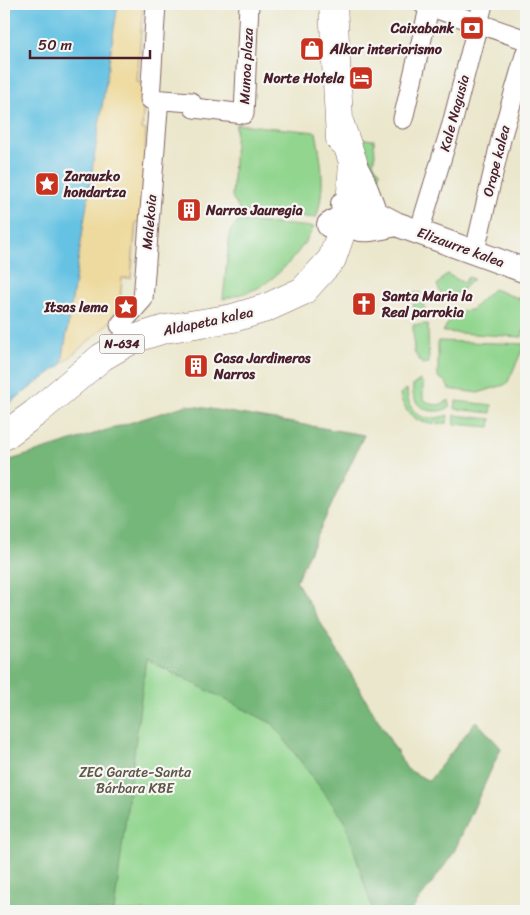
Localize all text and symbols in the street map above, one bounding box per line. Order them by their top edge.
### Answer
bank icon: Caixabank [459,15,485,41]
place label: Caixabank [390,16,455,41]
street label: Munoa plaza [232,26,261,105]
scale bar [30,28,150,60]
text: 50 m [38,32,73,58]
shop icon: Alkar interiorismo [299,36,325,62]
place label: Alkar interiorismo [329,37,443,62]
hotel icon: Norte Hotela [348,65,374,91]
place label: Norte Hotela [263,66,345,91]
street label: Kale Nagusia [432,72,477,154]
street label: Orape kalea [476,122,518,199]
place label: Zarauzko hondartza [63,164,127,205]
place icon: Zarauzko hondartza [34,171,60,197]
street label: Malekoia [135,193,164,250]
building icon: Narros Jauregia [176,197,202,223]
place label: Narros Jauregia [205,198,303,223]
street label: Elizaurre kalea [414,220,508,275]
place label: Santa Maria la Real parrokia [381,284,473,325]
church icon: Santa Maria la Real parrokia [351,291,377,317]
place icon: Itsas lema [113,294,139,320]
place label: Itsas lema [44,295,109,320]
street label: Aldapeta kalea [160,300,256,343]
road number: N-634 [100,334,144,354]
place label: Casa Jardineros Narros [213,346,311,387]
building icon: Casa Jardineros Narros [183,353,209,379]
park label: ZEC Garate-Santa Bárbara KBE [79,760,192,801]

